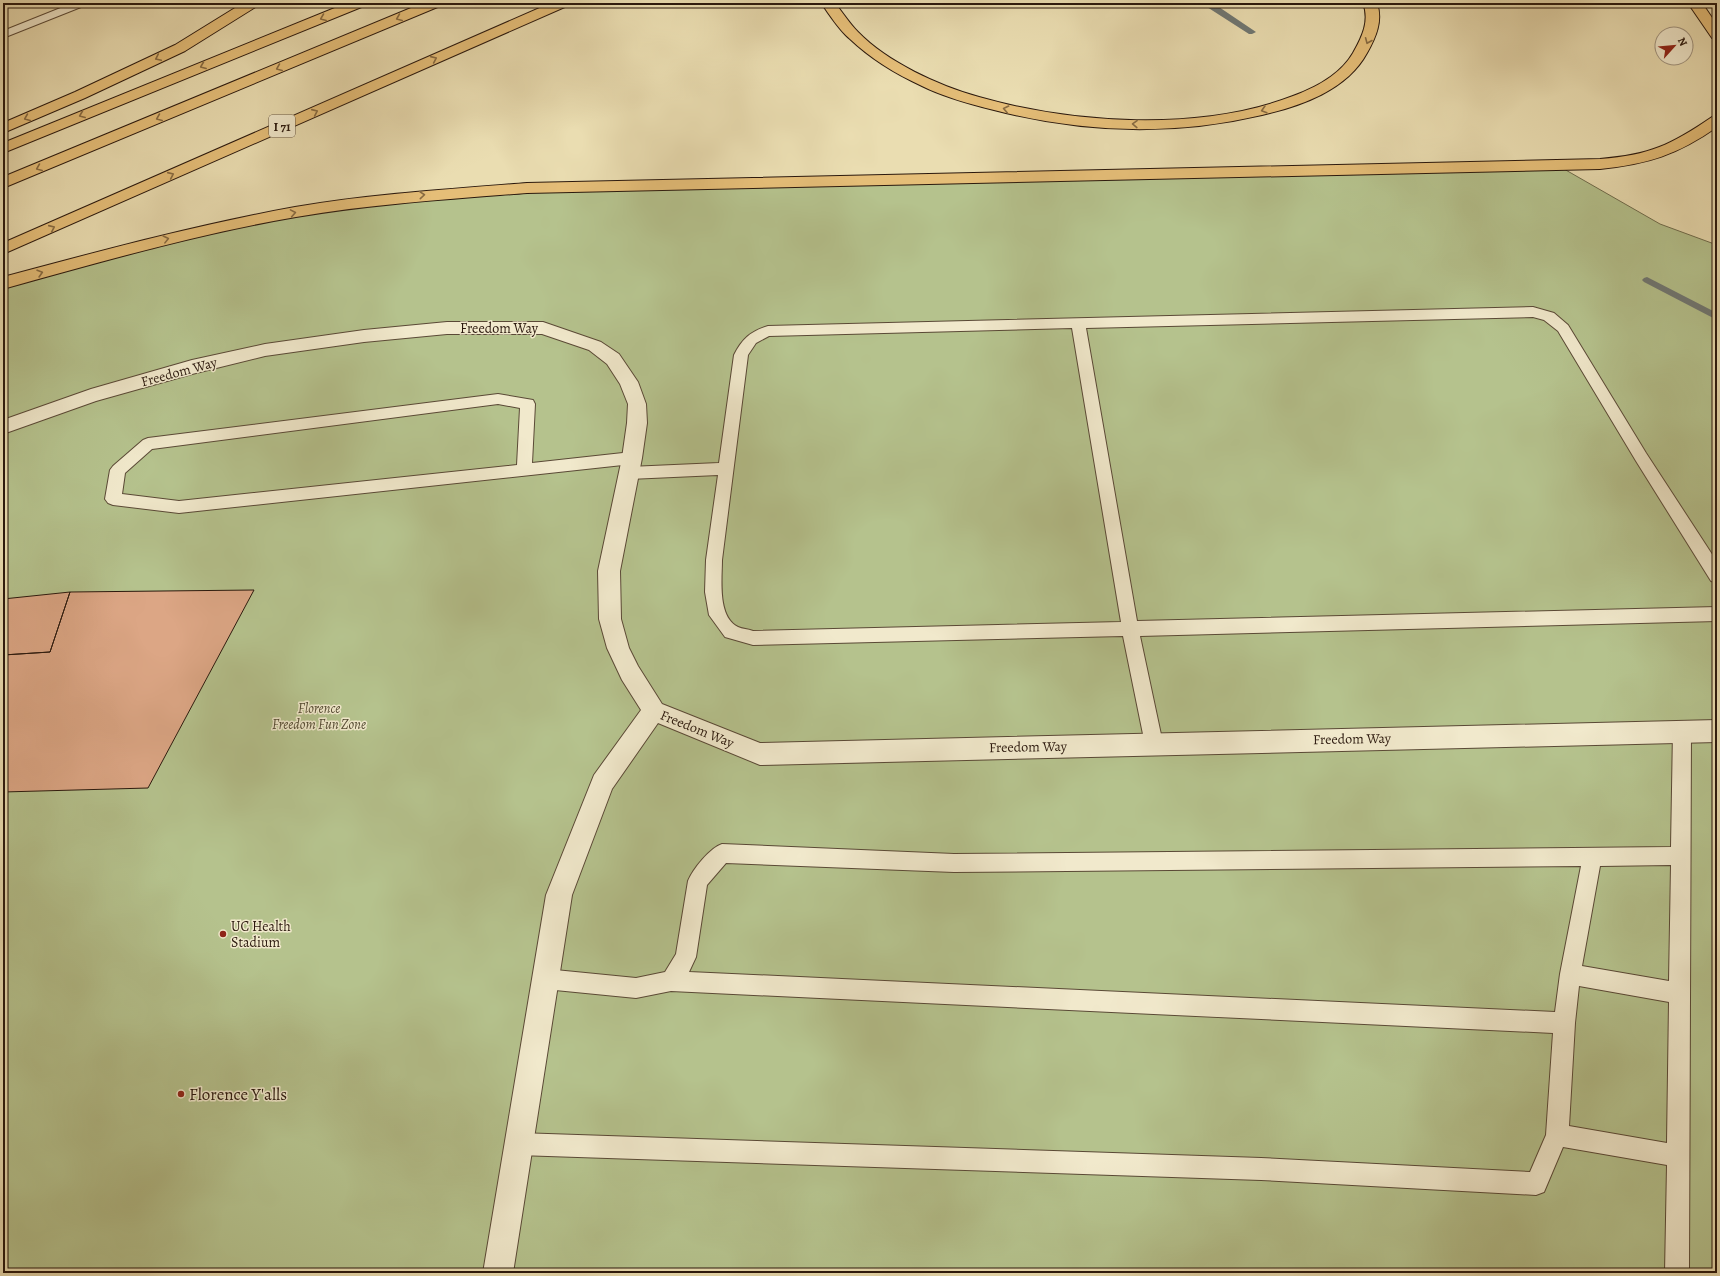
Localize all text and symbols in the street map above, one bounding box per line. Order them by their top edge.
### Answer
one-way arrow [320,13,327,21]
one-way arrow [396,13,404,21]
north arrow [1654,26,1694,66]
text: N [1674,35,1691,49]
one-way arrow [1364,37,1372,44]
one-way arrow [155,53,162,61]
one-way arrow [430,56,438,64]
one-way arrow [199,61,207,69]
one-way arrow [276,63,284,71]
one-way arrow [1003,106,1009,114]
one-way arrow [1260,106,1267,114]
one-way arrow [311,109,319,117]
one-way arrow [79,111,86,119]
one-way arrow [23,113,31,121]
one-way arrow [156,113,163,121]
road number: I 71 [269,115,295,137]
one-way arrow [1132,120,1138,129]
one-way arrow [36,163,43,171]
one-way arrow [167,172,174,180]
one-way arrow [419,191,425,200]
one-way arrow [290,209,296,217]
one-way arrow [47,225,55,233]
one-way arrow [163,236,169,244]
one-way arrow [37,269,44,277]
street label: Freedom Way [460,319,539,338]
street label: Freedom Way [139,353,220,391]
park label: Florence Freedom Fun Zone [272,699,366,734]
street label: Freedom Way [657,706,737,753]
street label: Freedom Way [1313,729,1392,749]
street label: Freedom Way [989,737,1068,757]
place label: UC Health Stadium [231,917,291,952]
marker: UC Health Stadium [218,929,228,939]
place label: Florence Y'alls [189,1083,287,1106]
marker: Florence Y'alls [176,1089,186,1099]

